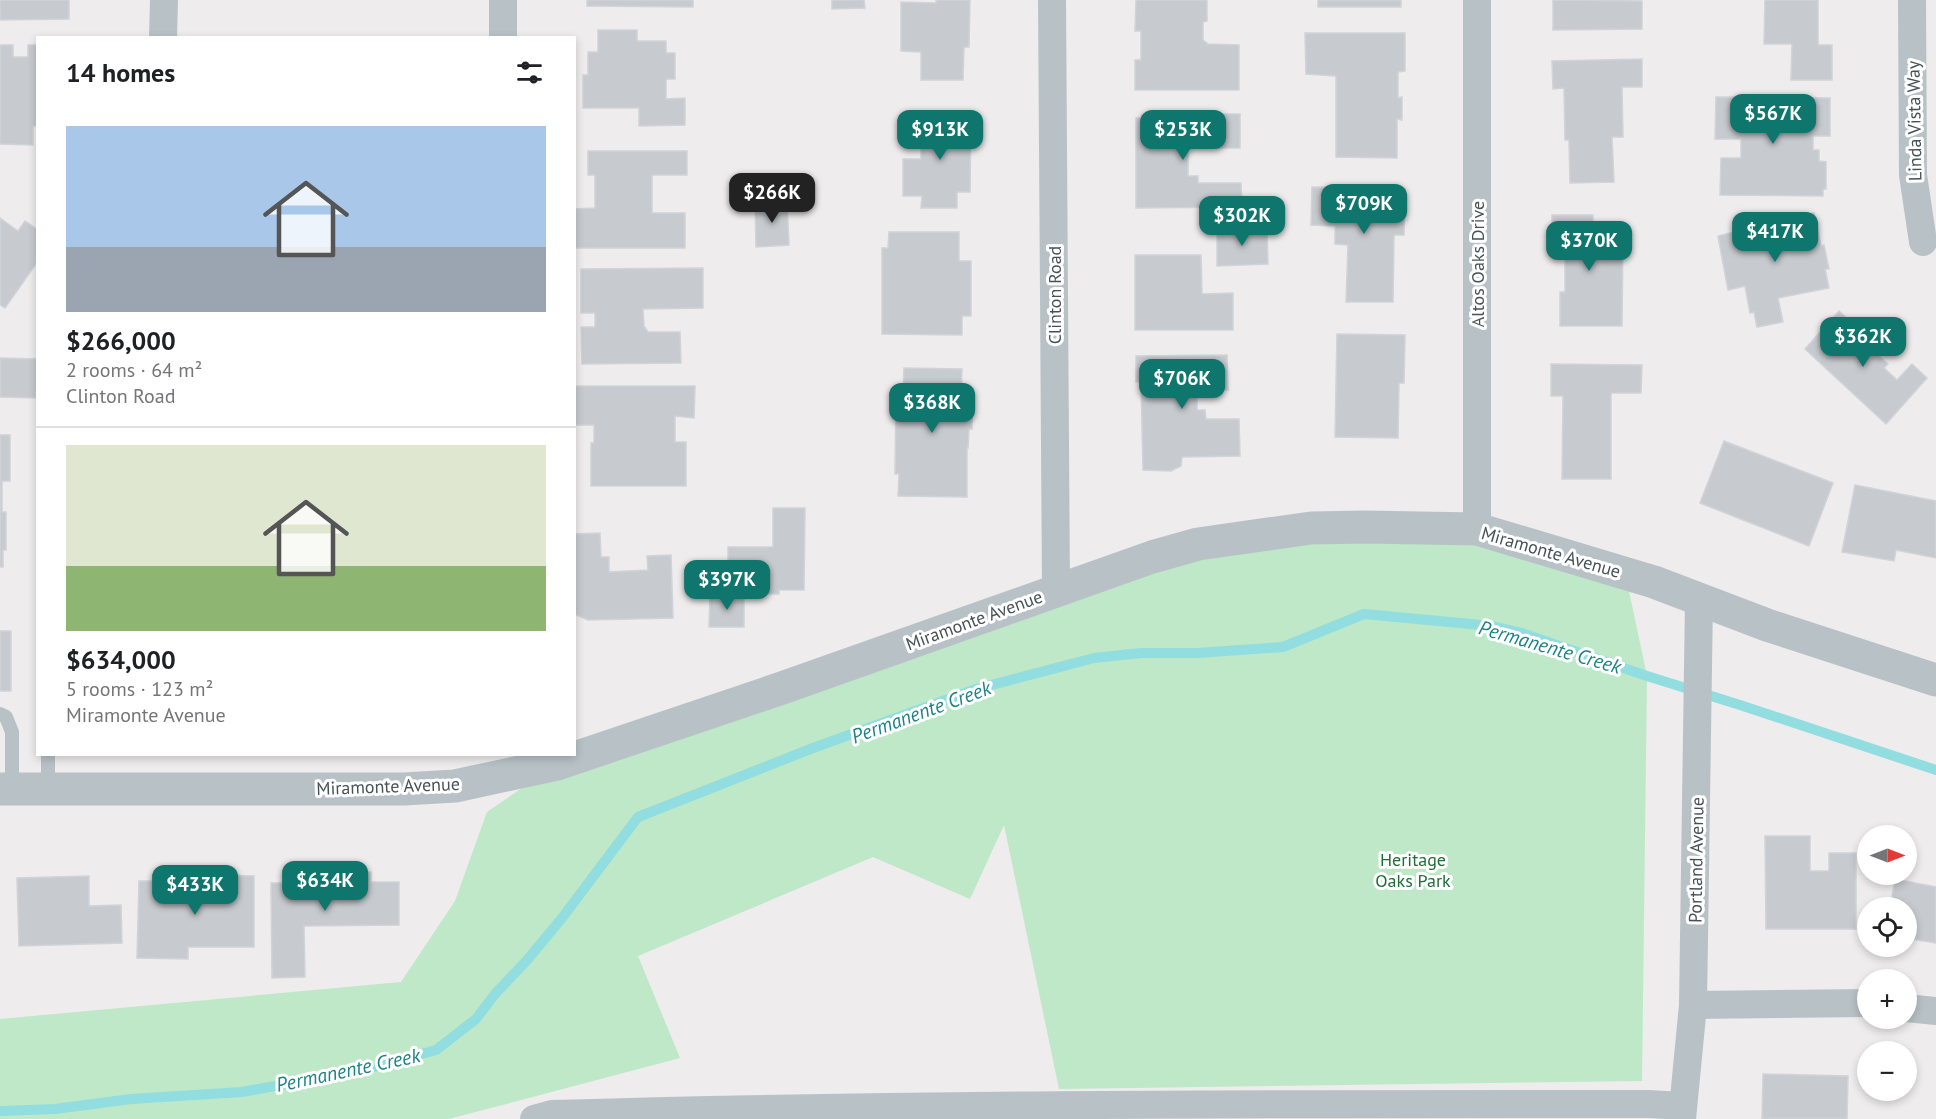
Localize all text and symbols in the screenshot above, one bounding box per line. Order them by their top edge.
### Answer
text: 14 homes [66,56,175,89]
icon: filters [513,56,546,89]
street label: Linda Vista Way [1901,60,1927,181]
pin: $567K [1731,94,1815,145]
text: $567K [1744,100,1802,126]
pin: $913K [898,110,982,161]
pin: $253K [1141,110,1225,161]
text: $913K [911,116,969,142]
text: $253K [1154,116,1212,142]
icon: home [252,165,360,273]
pin: $266K [730,173,814,224]
text: $266K [743,179,801,205]
pin: $709K [1322,184,1406,235]
text: $709K [1335,190,1393,216]
pin: $302K [1200,196,1284,247]
street label: Altos Oaks Drive [1466,201,1489,327]
text: $302K [1213,202,1271,228]
pin: $417K [1733,212,1817,263]
text: $417K [1746,218,1804,244]
pin: $370K [1547,221,1631,272]
text: $370K [1560,227,1618,253]
street label: Clinton Road [1043,246,1066,344]
pin: $362K [1821,317,1905,368]
text: $362K [1834,323,1892,349]
text: $266,000 [66,324,176,357]
text: 2 rooms · 64 m² [66,357,202,383]
pin: $706K [1140,359,1224,410]
text: $706K [1153,365,1211,391]
text: Clinton Road [66,383,175,409]
pin: $368K [890,383,974,434]
text: $368K [903,389,961,415]
icon: home [252,484,360,592]
street label: Miramonte Avenue [1479,521,1623,583]
pin: $397K [685,560,769,611]
text: $397K [698,566,756,592]
street label: Miramonte Avenue [903,585,1045,655]
water label: Permanente Creek [1476,614,1625,680]
text: $634,000 [66,643,176,676]
water label: Permanente Creek [848,674,995,749]
text: 5 rooms · 123 m² [66,676,213,702]
text: Miramonte Avenue [66,702,226,728]
street label: Miramonte Avenue [316,772,460,800]
street label: Portland Avenue [1683,797,1709,923]
north arrow [1857,825,1917,885]
map controls [1857,825,1917,1101]
park label: Heritage Oaks Park [1375,848,1451,892]
pin: $634K [283,861,367,912]
pin: $433K [153,865,237,916]
text: $634K [296,867,354,893]
text: $433K [166,871,224,897]
button: locate [1857,897,1917,957]
button: + [1857,969,1917,1029]
button: − [1857,1041,1917,1101]
water label: Permanente Creek [274,1042,423,1098]

